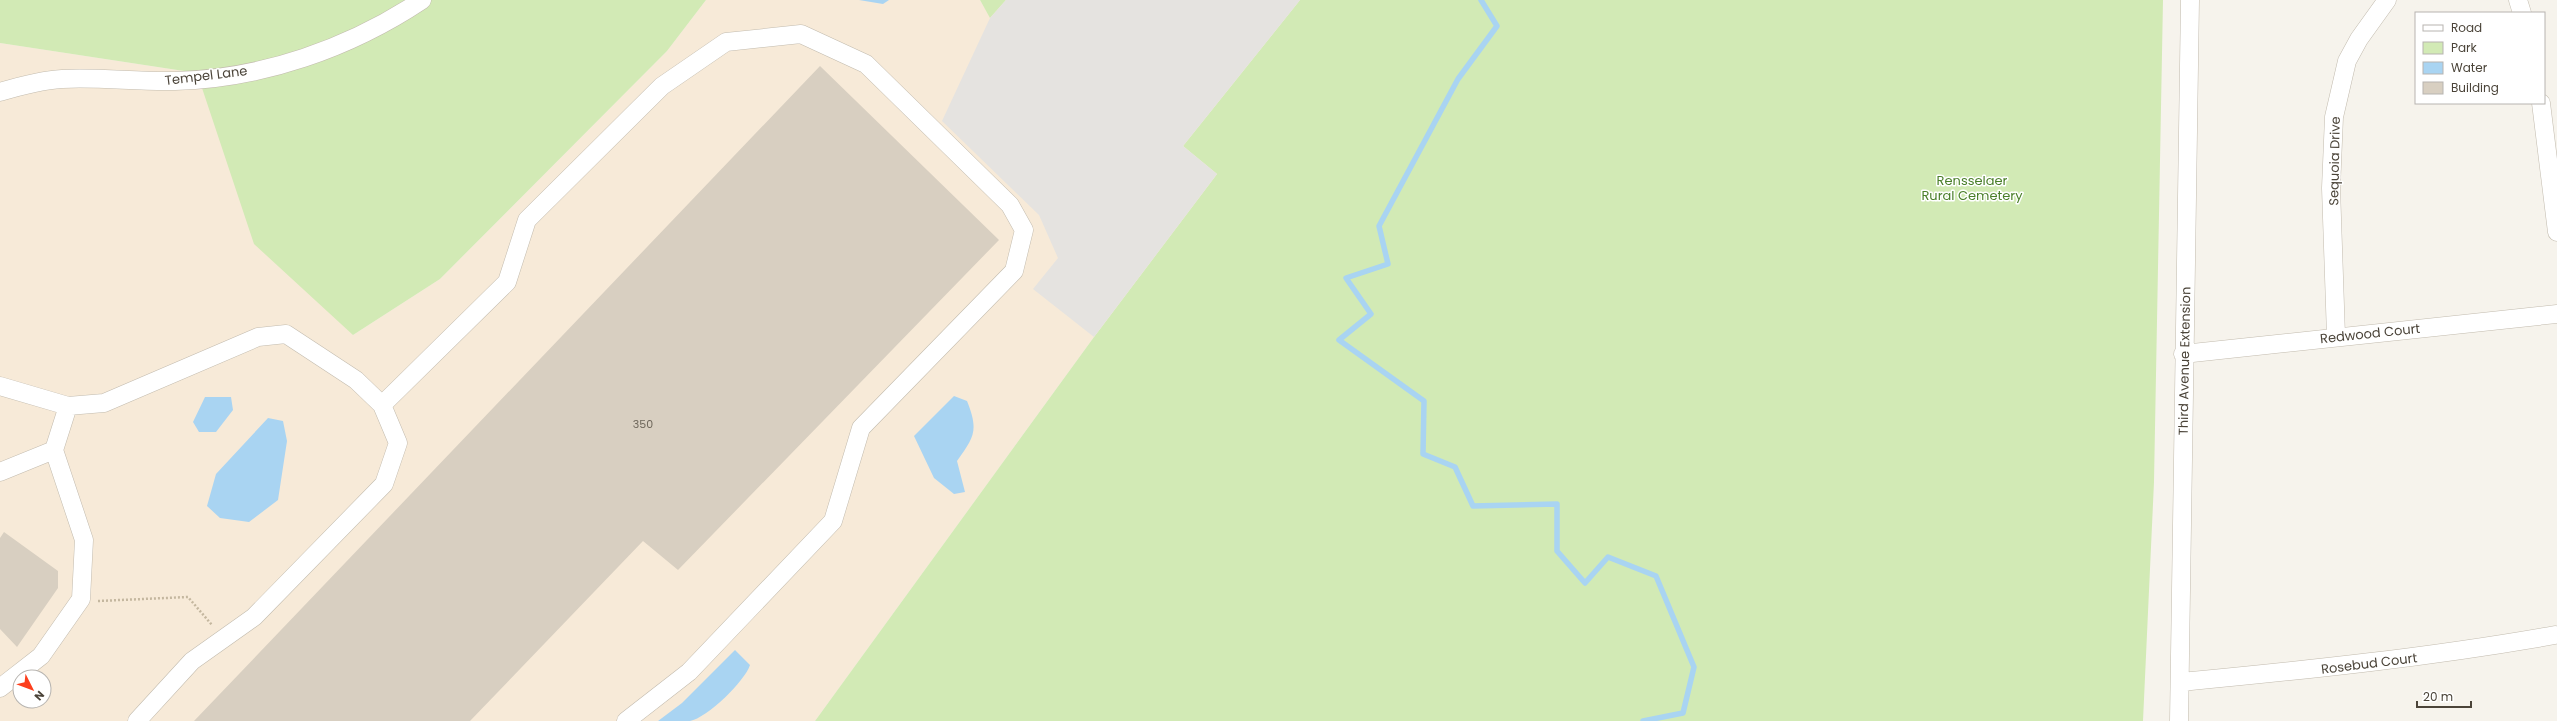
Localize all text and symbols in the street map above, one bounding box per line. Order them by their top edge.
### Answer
legend [2415,12,2545,104]
text: Road [2451,19,2482,36]
text: Park [2451,39,2478,56]
text: Water [2451,59,2488,76]
street label: Tempel Lane [164,61,248,90]
text: Building [2451,79,2499,96]
street label: Sequoia Drive [2324,116,2345,206]
park label: Rensselaer Rural Cemetery [1921,171,2023,205]
street label: Third Avenue Extension [2174,287,2195,435]
street label: Redwood Court [2319,319,2421,348]
house number: 350 [633,416,653,432]
street label: Rosebud Court [2320,648,2418,679]
north arrow [12,669,52,709]
scale bar [2417,683,2471,709]
text: N [31,687,48,704]
text: 20 m [2423,688,2453,705]

